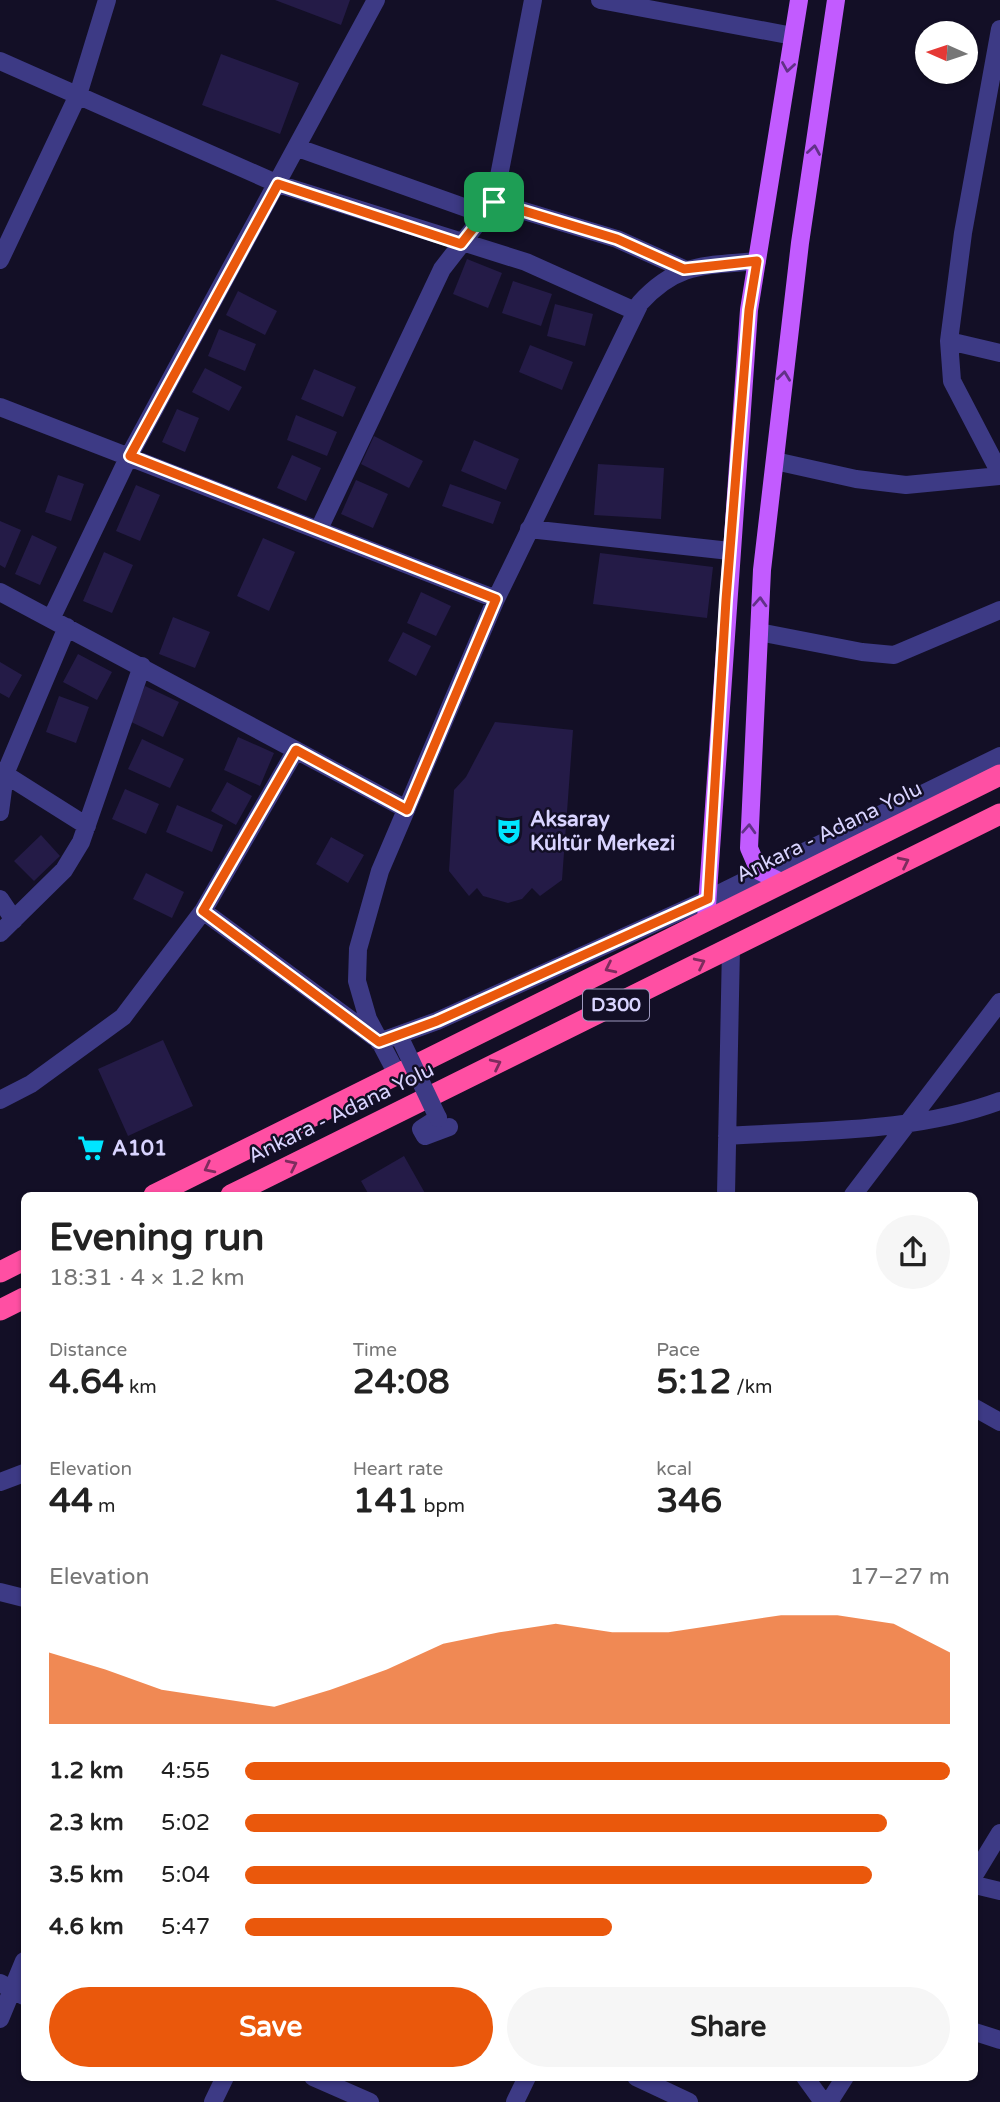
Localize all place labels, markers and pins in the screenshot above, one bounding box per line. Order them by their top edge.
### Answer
pin [464,172,524,232]
place label: Aksaray Kültür Merkezi [530,807,675,856]
theatre icon: Aksaray Kültür Merkezi [494,816,524,846]
supermarket icon: A101 [76,1133,106,1163]
place label: A101 [112,1136,167,1161]

